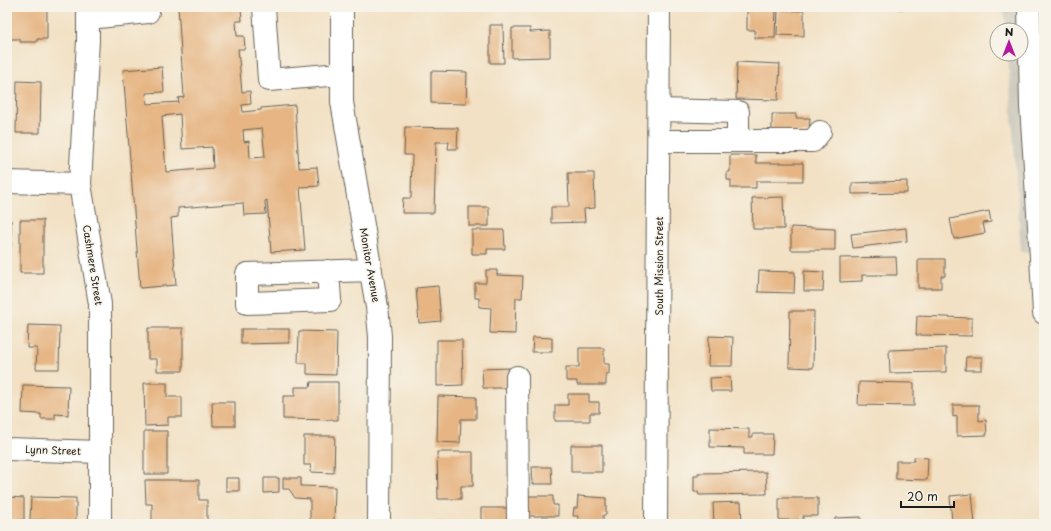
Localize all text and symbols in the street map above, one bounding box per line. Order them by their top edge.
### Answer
north arrow [989,22,1029,62]
text: N [1005,23,1014,40]
street label: South Mission Street [651,216,666,316]
street label: Cashmere Street [80,224,107,306]
street label: Monitor Avenue [357,227,385,304]
street label: Lynn Street [25,441,81,458]
scale bar [901,483,954,509]
text: 20 m [907,487,938,505]

